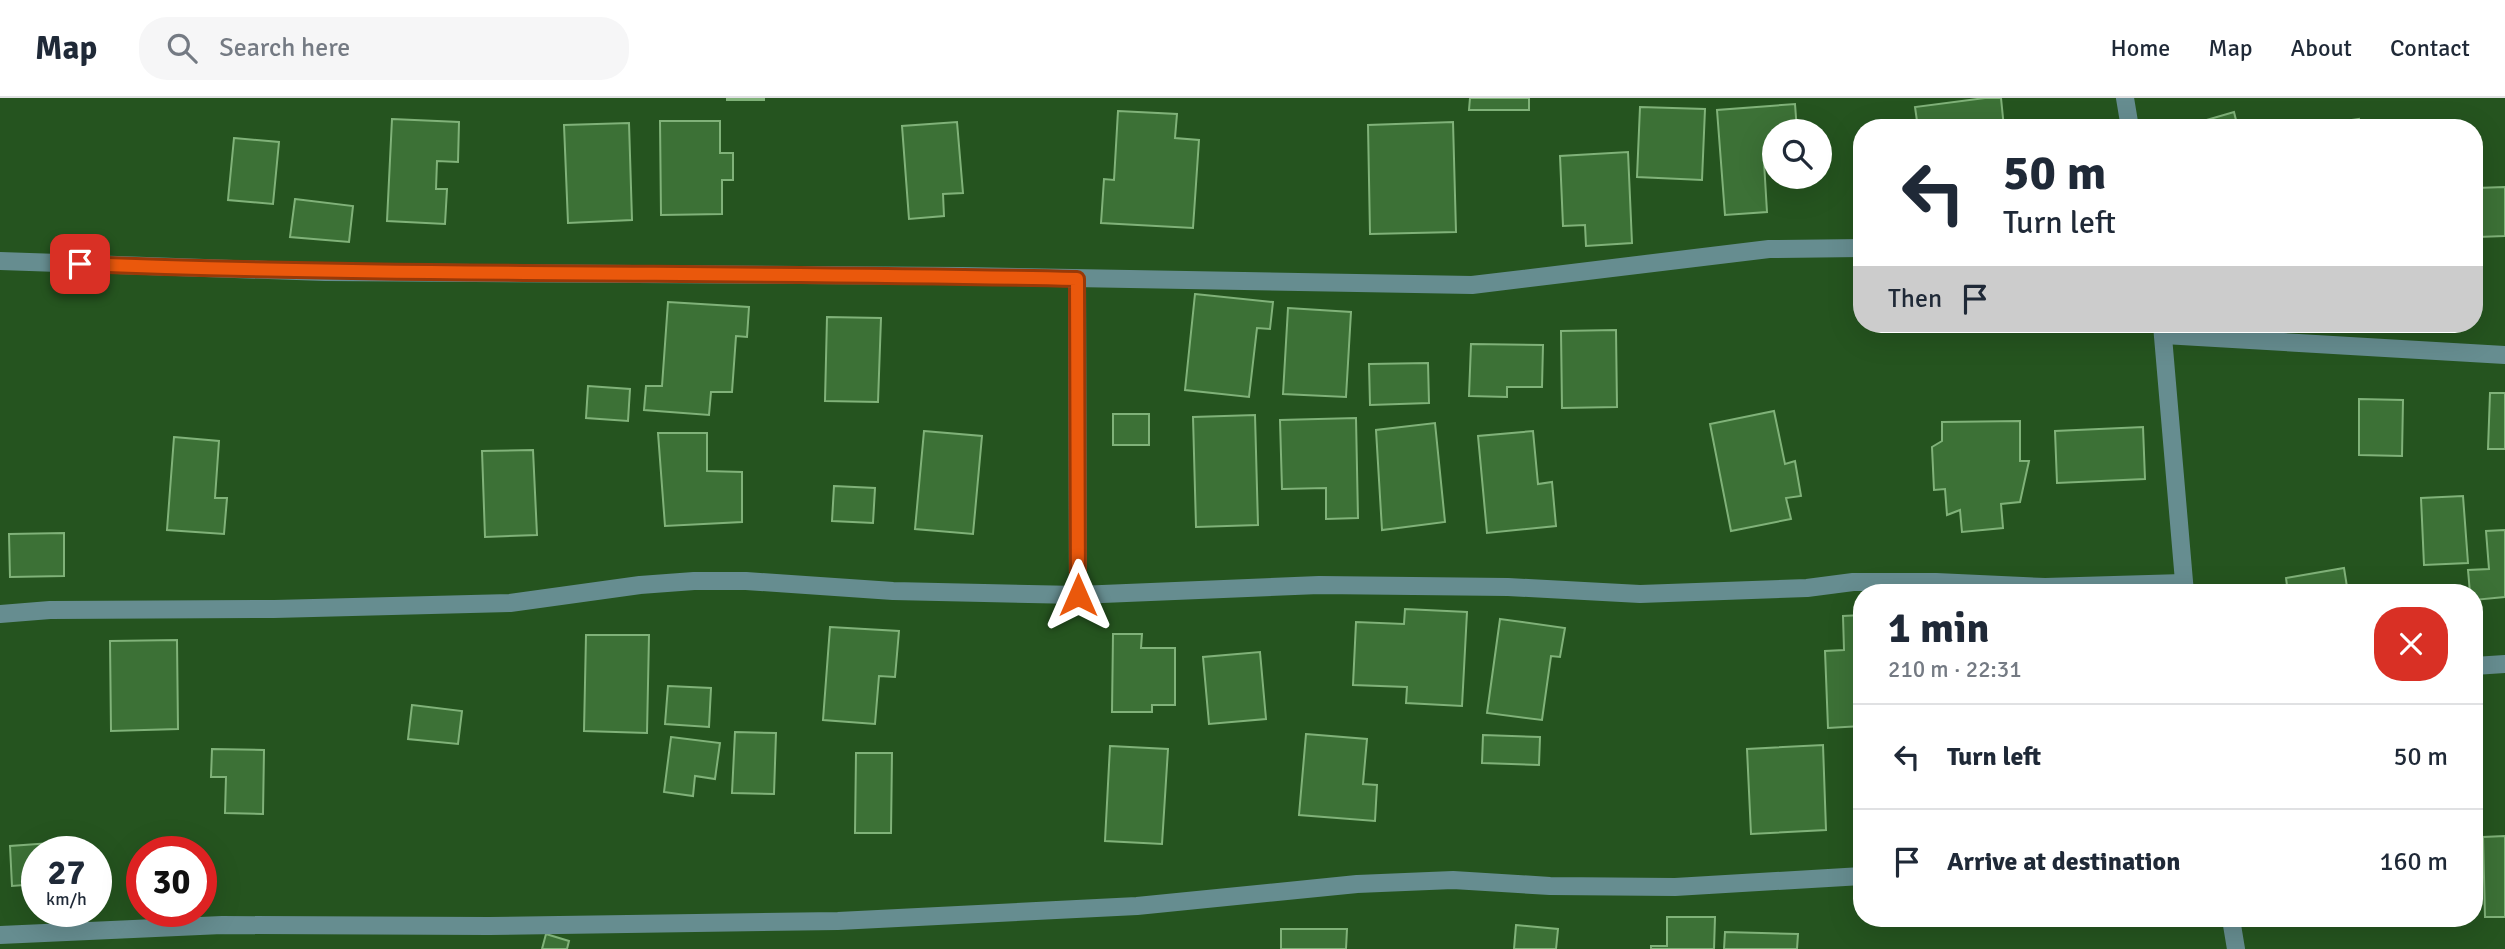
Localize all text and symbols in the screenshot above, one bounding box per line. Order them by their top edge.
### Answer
search box [139,17,629,80]
text: Map [35,28,97,69]
icon: search [163,29,201,67]
text: Search here [219,32,350,64]
text: Home [2110,33,2170,63]
text: Map [2208,33,2253,63]
text: About [2291,33,2352,63]
text: Contact [2390,33,2470,63]
map controls [1762,119,1832,189]
button: search [1762,119,1832,189]
text: 50 m [2003,143,2106,203]
icon: left [1888,147,1979,238]
text: Turn left [2003,203,2116,242]
pin [50,234,110,294]
icon: arrive [61,245,99,283]
icon: arrive [1956,280,1994,318]
text: Then [1888,283,1942,315]
position arrow [1041,558,1115,632]
text: 1 min [1888,603,1989,654]
button: close [2374,607,2448,681]
text: 210 m · 22:31 [1888,655,2022,684]
icon: left [1888,738,1926,776]
text: Turn left [1947,741,2041,773]
text: 50 m [2393,741,2448,773]
speed limit sign: 30 [126,836,217,927]
icon: arrive [1888,843,1926,881]
text: Arrive at destination [1947,846,2180,878]
text: 160 m [2379,846,2448,878]
text: 27 [48,851,85,894]
text: km/h [46,888,87,910]

